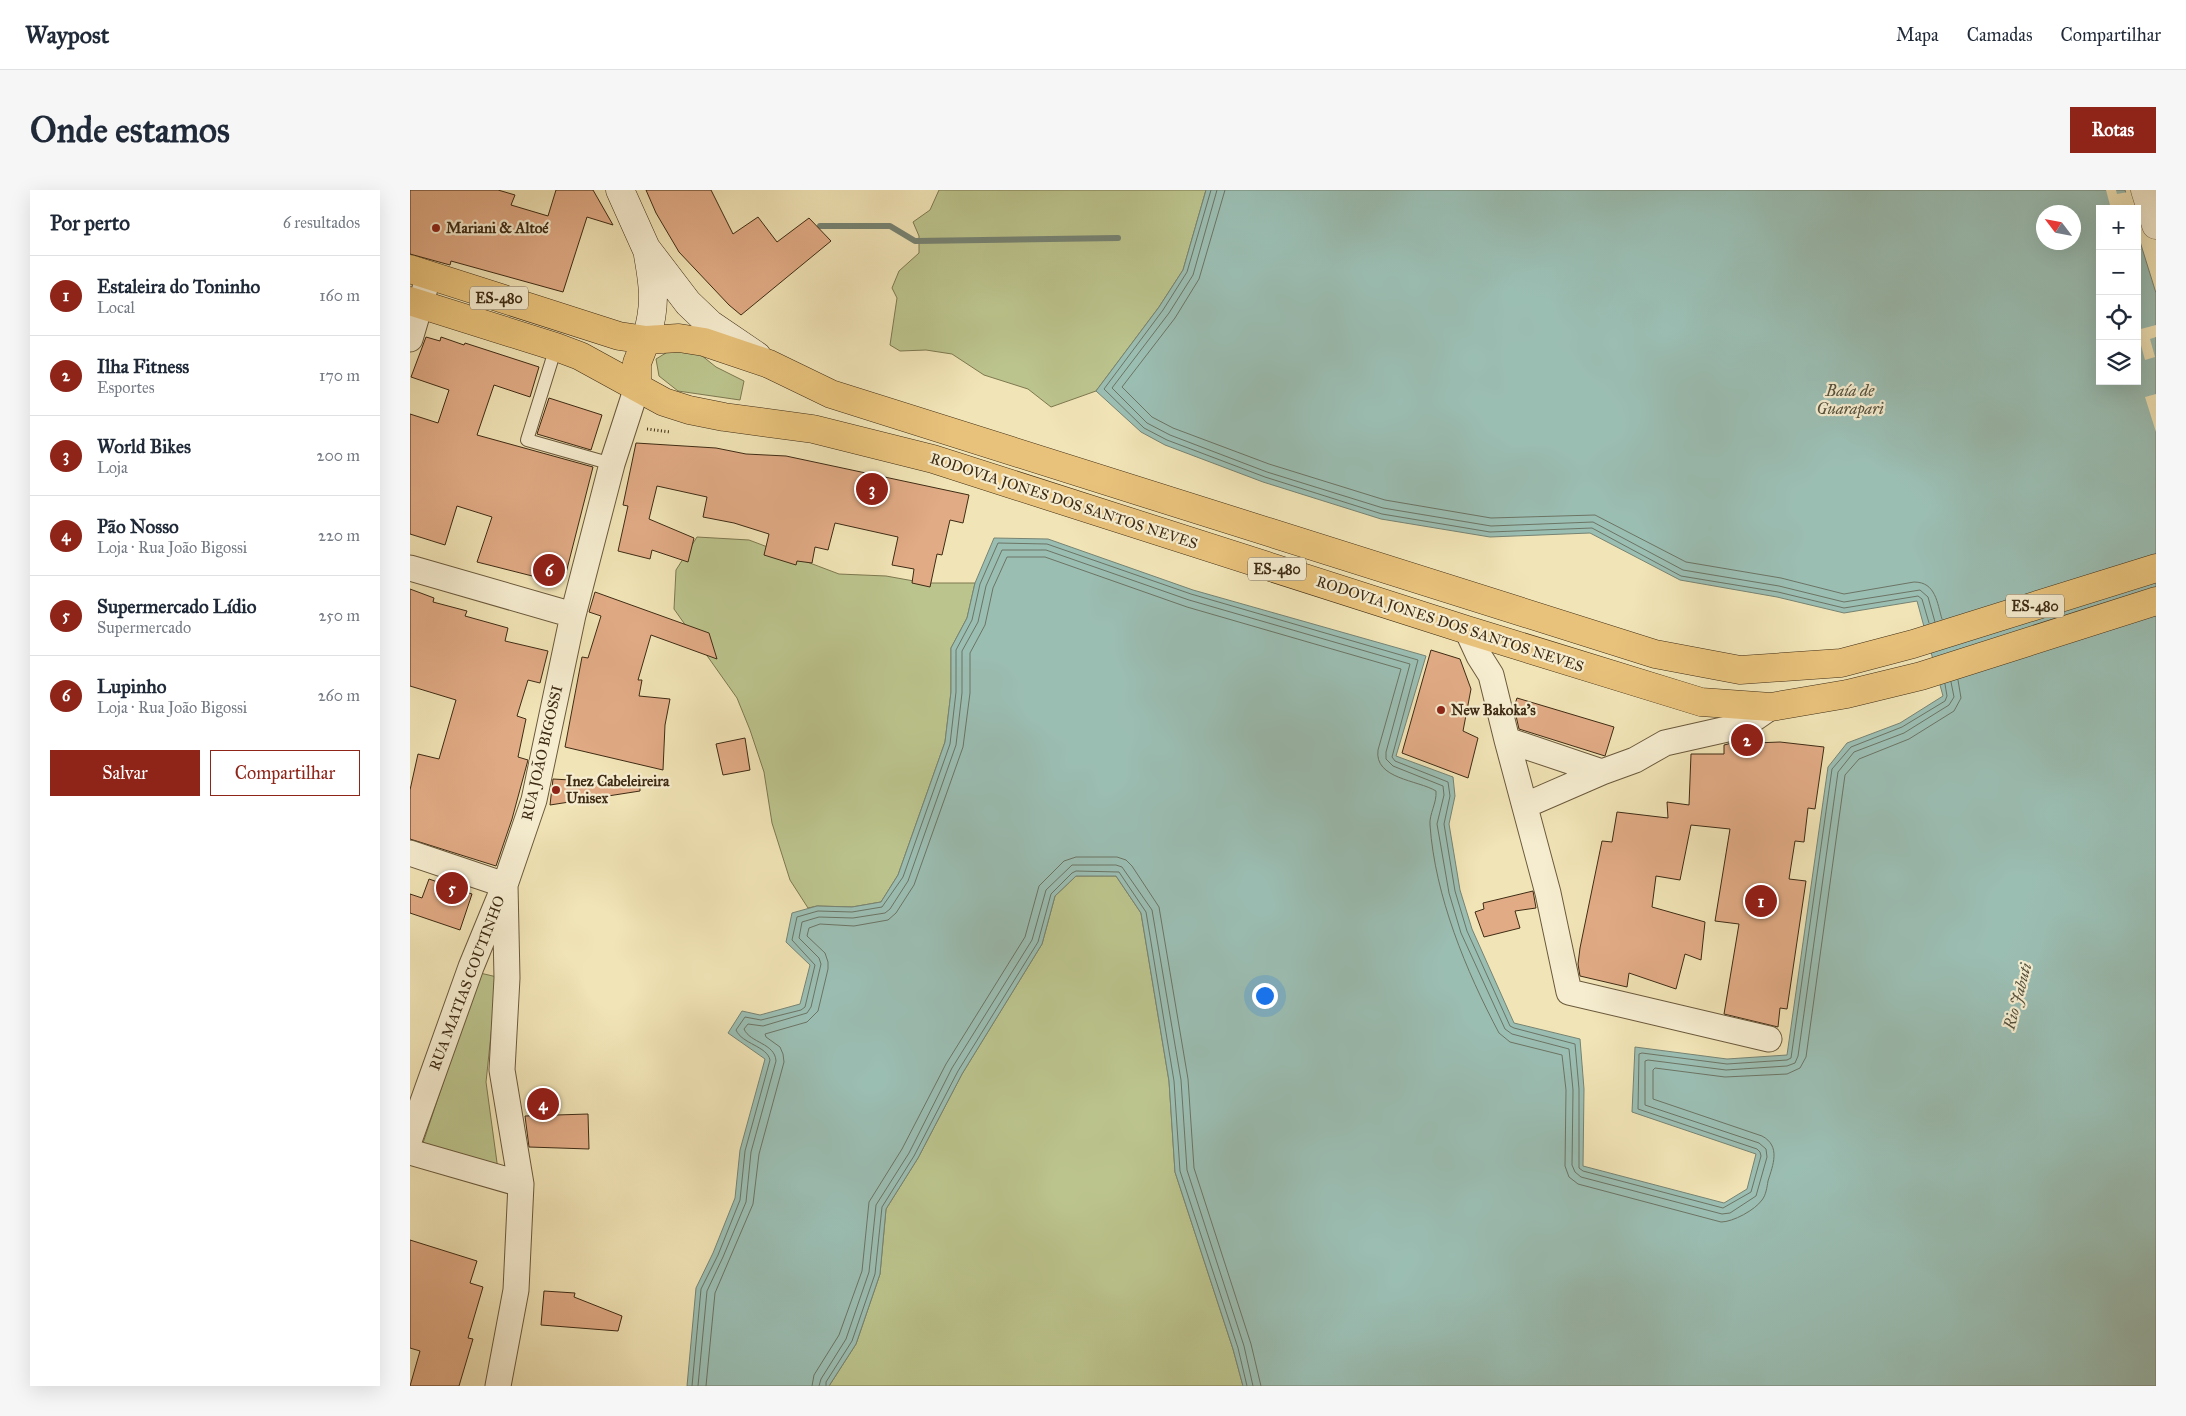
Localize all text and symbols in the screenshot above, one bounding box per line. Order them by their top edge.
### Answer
text: Waypost [25,20,109,50]
text: Mapa [1896,24,1939,46]
text: Camadas [1967,24,2033,46]
text: Compartilhar [2061,24,2161,46]
button: Rotas [2070,107,2156,153]
text: Onde estamos [30,109,230,152]
north arrow [2036,205,2081,250]
map controls [2096,205,2141,385]
button: + [2096,205,2141,250]
text: Por perto [50,210,130,236]
text: 6 resultados [283,213,360,232]
place label: Mariani & Altoé [446,219,549,237]
marker: Mariani & Altoé [430,222,442,234]
button: − [2096,250,2141,295]
text: Estaleira do Toninho [97,275,260,298]
text: 1 [63,286,69,305]
text: 160 m [319,286,360,305]
road number: ES-480 [470,286,528,310]
button: locate [2096,295,2141,340]
text: Local [97,298,135,317]
button: layers [2096,340,2141,385]
text: Ilha Fitness [97,355,189,378]
text: 2 [62,366,70,385]
text: 170 m [319,366,360,385]
text: Esportes [97,378,155,397]
water label: Baía de Guarapari [1816,381,1884,419]
text: World Bikes [97,435,191,458]
text: 3 [63,446,69,465]
text: 200 m [317,446,360,465]
street label: RODOVIA JONES DOS SANTOS NEVES [928,449,1200,554]
text: Loja [97,458,128,477]
pin: 3 [856,470,888,508]
text: Pão Nosso [97,515,179,538]
text: 4 [62,526,70,545]
text: 220 m [318,526,360,545]
text: Loja · Rua João Bigossi [97,538,247,557]
pin: 6 [533,551,565,589]
road number: ES-480 [1248,558,1306,580]
street label: RODOVIA JONES DOS SANTOS NEVES [1314,572,1586,677]
road number: ES-480 [2006,594,2064,618]
text: Supermercado Lídio [97,595,256,618]
text: 5 [62,606,70,625]
text: 250 m [319,606,360,625]
text: Supermercado [97,618,191,637]
text: Lupinho [97,675,166,698]
street label: RUA JOÃO BIGOSSI [518,684,567,823]
text: 6 [62,686,70,705]
text: 260 m [318,686,360,705]
text: Loja · Rua João Bigossi [97,698,247,717]
place label: New Bakoka's [1451,701,1536,719]
marker: New Bakoka's [1435,704,1447,716]
pin: 2 [1731,721,1763,759]
button: Salvar [50,750,200,796]
button: Compartilhar [210,750,360,796]
place label: Inez Cabeleireira Unisex [566,772,670,807]
marker: Inez Cabeleireira Unisex [550,784,562,796]
pin: 5 [436,869,468,907]
pin: 1 [1745,882,1777,920]
street label: RUA MATIAS COUTINHO [425,893,509,1073]
water label: Rio Jabuti [1999,960,2036,1032]
your location [1252,983,1278,1009]
pin: 4 [527,1085,559,1123]

